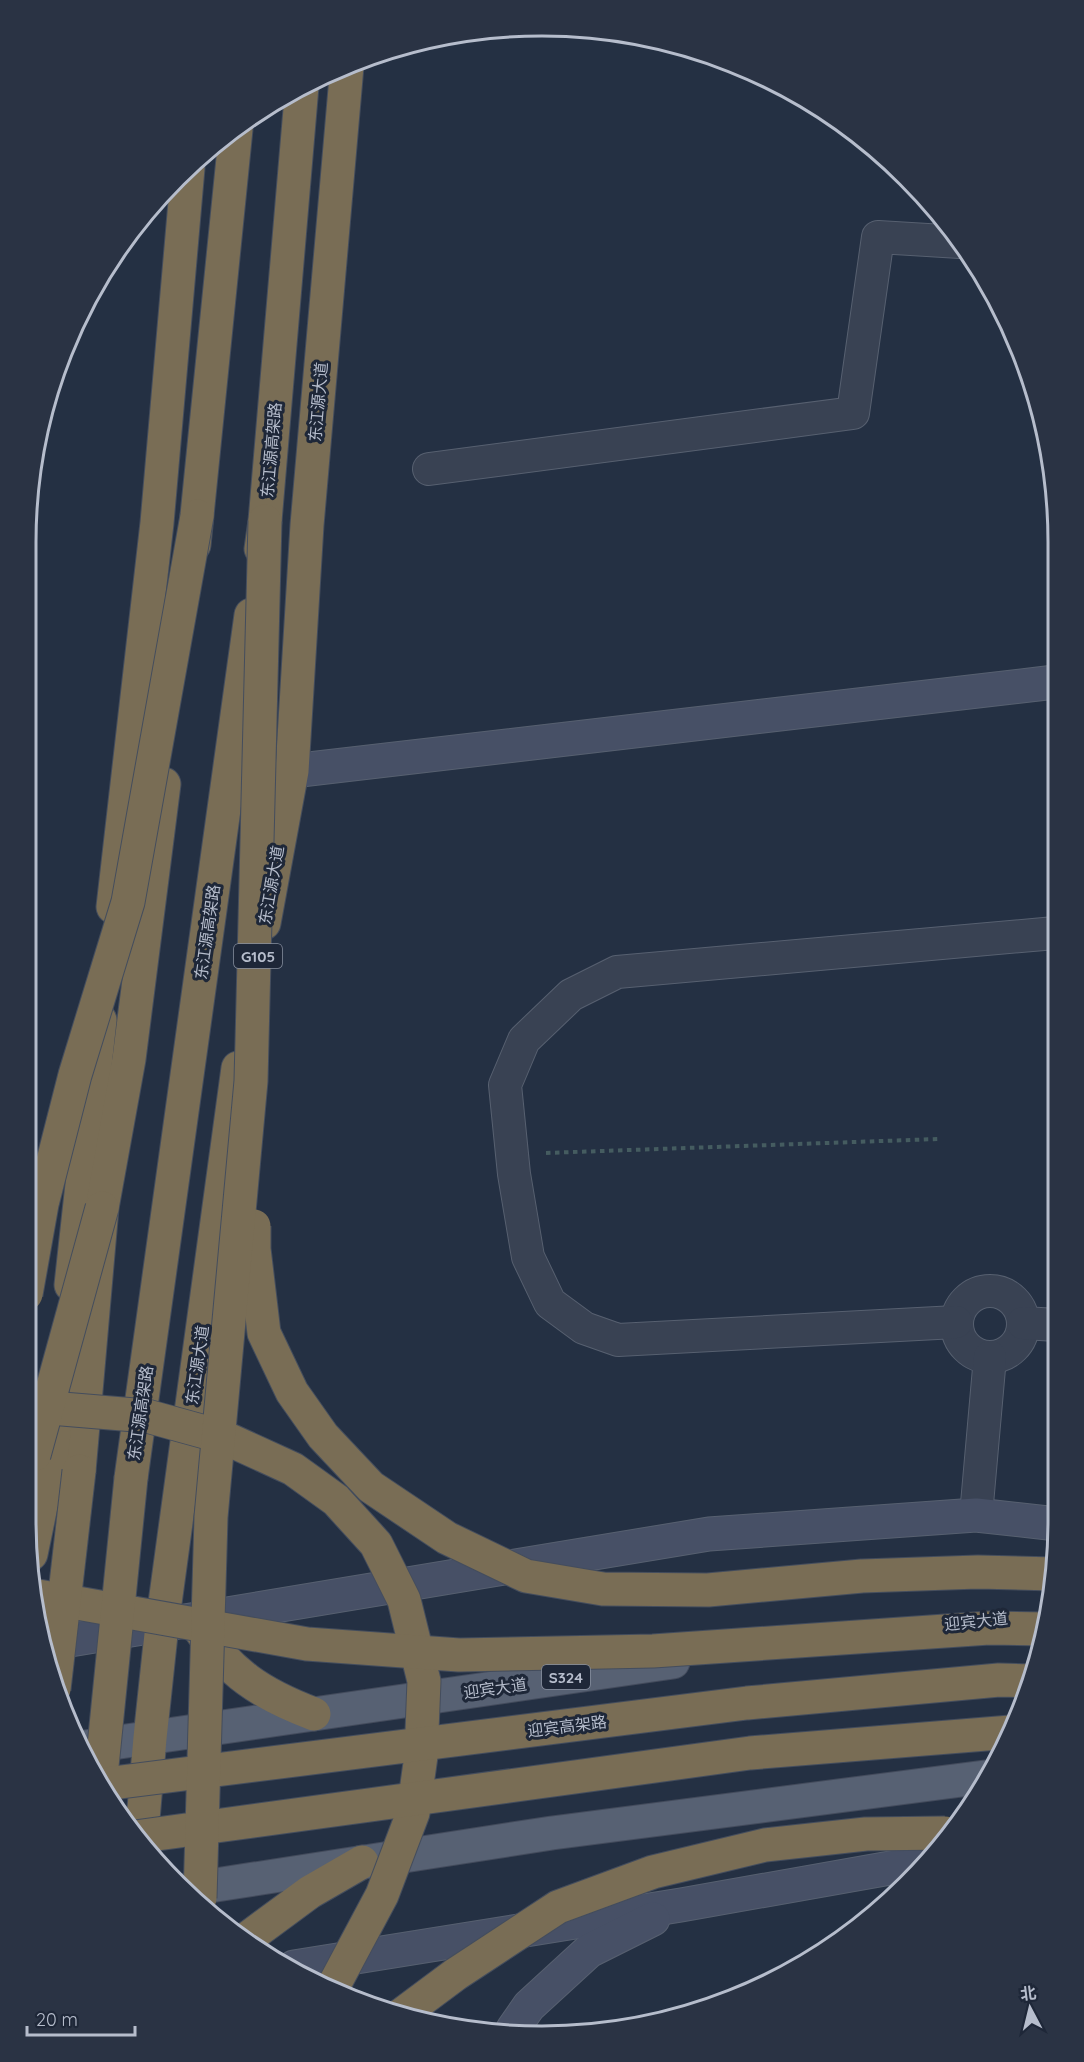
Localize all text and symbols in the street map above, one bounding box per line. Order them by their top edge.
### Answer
street label: 东江源大道 [305,361,331,443]
street label: 东江源高架路 [257,401,285,499]
street label: 东江源大道 [254,844,288,926]
street label: 东江源高架路 [190,883,224,981]
road number: G105 [234,944,282,968]
street label: 东江源大道 [182,1324,212,1406]
street label: 东江源高架路 [123,1364,157,1462]
street label: 迎宾大道 [943,1608,1009,1634]
road number: S324 [542,1665,590,1689]
street label: 迎宾大道 [462,1674,528,1702]
street label: 迎宾高架路 [526,1711,608,1741]
north arrow [1000,1978,1060,2038]
text: 北 [1019,1982,1037,2004]
scale bar [27,1999,135,2037]
text: 20 m [36,2008,78,2031]

